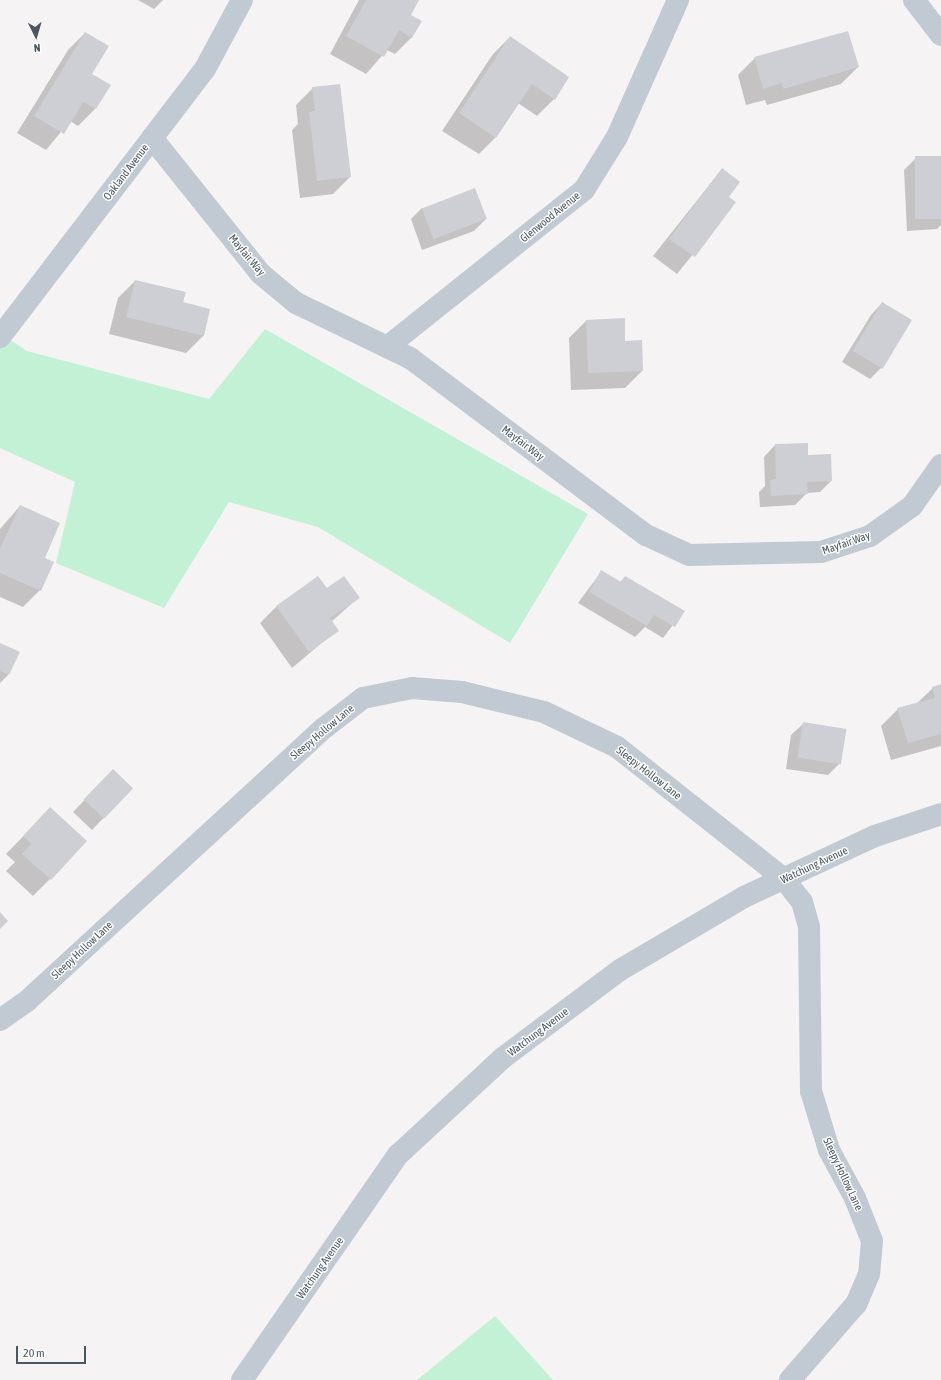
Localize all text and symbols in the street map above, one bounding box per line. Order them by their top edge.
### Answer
north arrow [16,16,56,56]
text: N [33,42,41,54]
street label: Oakland Avenue [101,141,151,203]
street label: Glenwood Avenue [518,189,582,245]
street label: Mayfair Way [226,232,268,278]
street label: Mayfair Way [499,423,547,463]
street label: Mayfair Way [820,529,872,557]
street label: Sleepy Hollow Lane [288,702,356,762]
street label: Sleepy Hollow Lane [614,744,684,802]
street label: Watchung Avenue [778,844,850,886]
street label: Sleepy Hollow Lane [49,918,115,982]
street label: Watchung Avenue [505,1005,571,1059]
street label: Sleepy Hollow Lane [820,1136,866,1212]
street label: Watchung Avenue [294,1234,346,1302]
scale bar [18,1338,88,1364]
text: 20 m [23,1346,45,1360]

